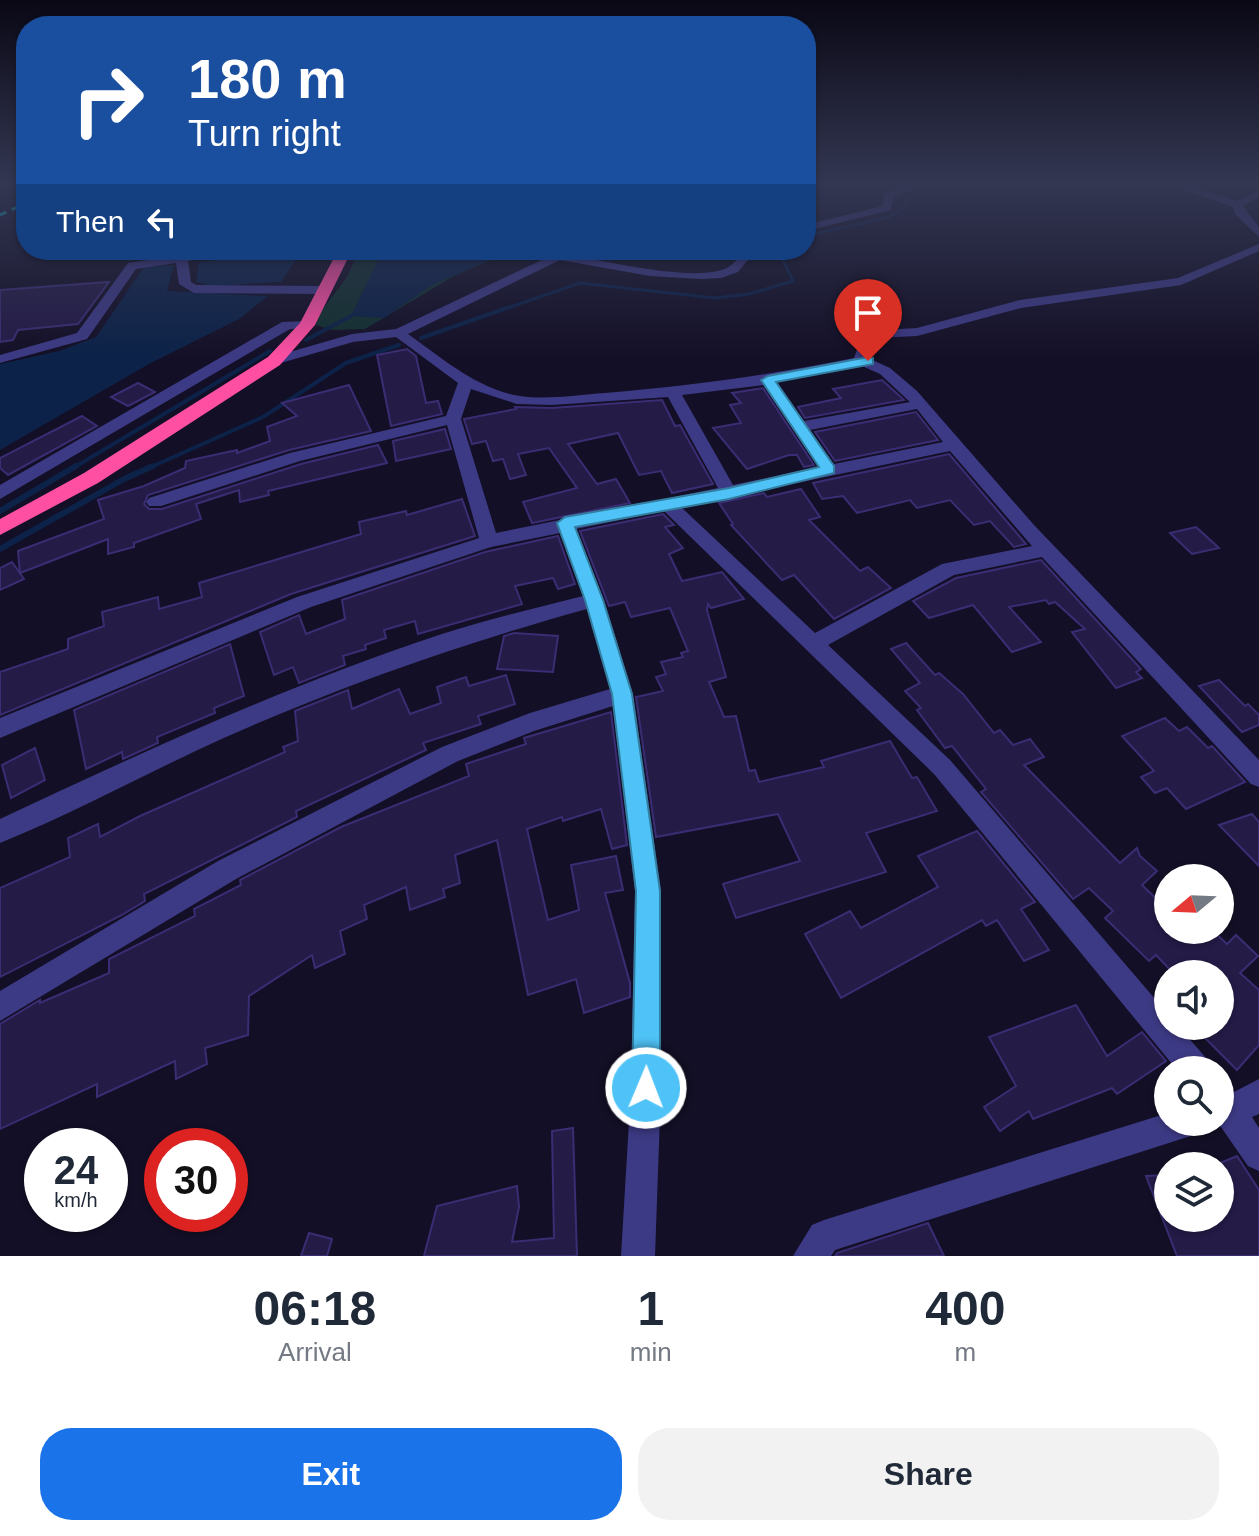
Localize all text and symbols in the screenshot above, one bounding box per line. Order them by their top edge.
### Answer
text: 180 m [188,47,347,110]
icon: right [56,48,160,152]
text: Turn right [188,113,341,154]
icon: left [140,200,184,244]
text: Then [56,205,124,238]
pin [834,279,902,361]
icon: arrive [846,291,890,335]
north arrow [1154,864,1234,944]
map controls [1154,864,1234,1232]
button: sound [1154,960,1234,1040]
position arrow [604,1046,688,1130]
button: search [1154,1056,1234,1136]
speed limit sign: 30 [144,1128,248,1232]
text: 24 [54,1148,98,1192]
button: layers [1154,1152,1234,1232]
text: km/h [54,1189,98,1211]
text: 06:18 [254,1282,376,1335]
text: 1 [637,1282,664,1335]
text: 400 [925,1282,1005,1335]
text: Arrival [278,1337,352,1367]
text: min [630,1337,672,1367]
text: m [955,1337,976,1367]
button: Exit [40,1428,622,1520]
button: Share [638,1428,1219,1520]

